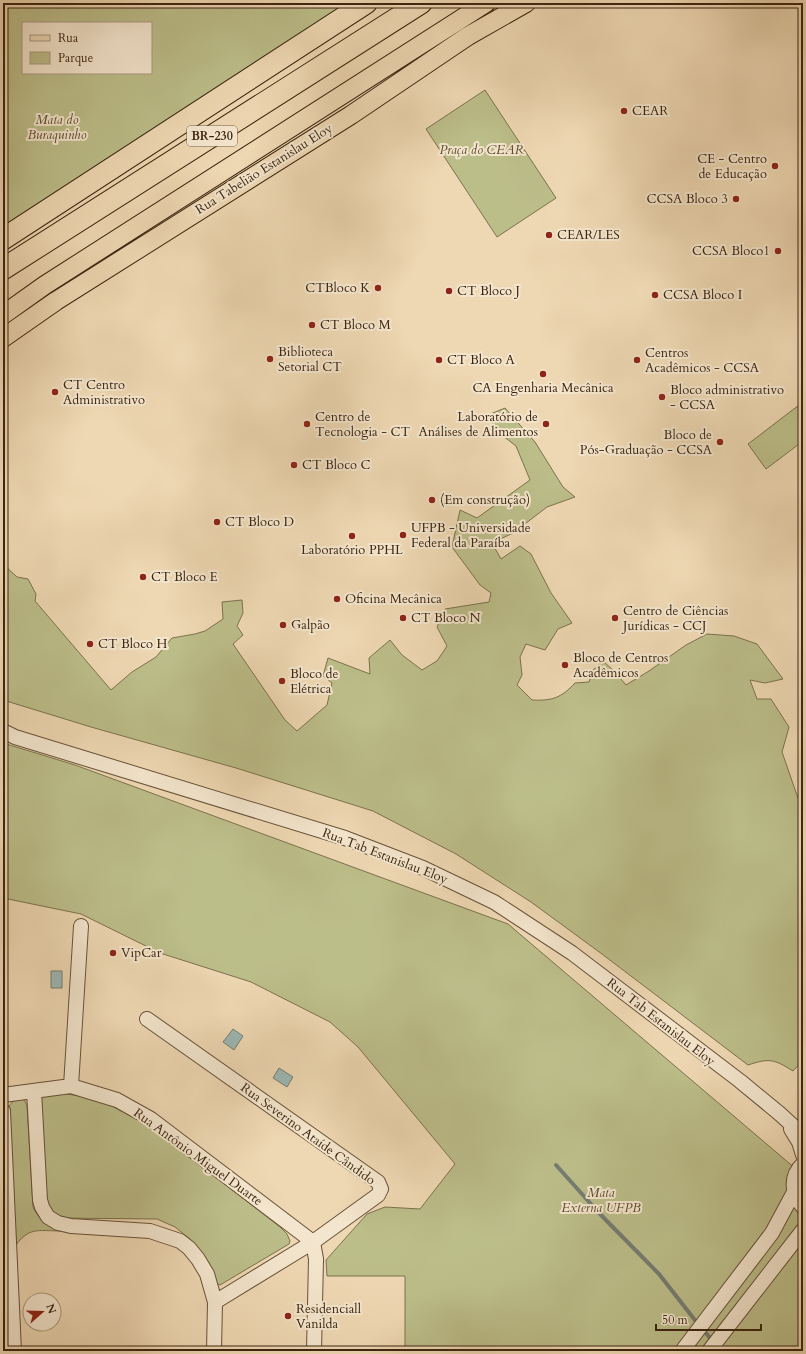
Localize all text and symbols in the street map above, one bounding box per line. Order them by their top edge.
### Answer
legend [22,22,152,74]
text: Rua [58,30,79,46]
text: Parque [58,50,93,66]
place label: CEAR [632,102,668,120]
marker: CEAR [619,106,629,116]
park label: Mata do Buraquinho [27,111,87,144]
street label: Rua Tabelião Estanislau Eloy [192,119,336,219]
road number: BR-230 [187,126,237,146]
park label: Praça do CEAR [440,141,525,159]
place label: CE - Centro de Educação [697,150,767,183]
marker: CE - Centro de Educação [770,161,780,171]
place label: CCSA Bloco 3 [647,190,728,208]
marker: CCSA Bloco 3 [731,194,741,204]
place label: CEAR/LES [557,226,620,244]
marker: CEAR/LES [544,230,554,240]
place label: CCSA Bloco1 [692,242,770,260]
marker: CCSA Bloco1 [773,246,783,256]
place label: CTBloco K [305,279,370,297]
place label: CT Bloco J [457,282,520,300]
marker: CTBloco K [373,283,383,293]
marker: CT Bloco J [444,286,454,296]
place label: CCSA Bloco I [663,286,742,304]
marker: CCSA Bloco I [650,290,660,300]
place label: CT Bloco M [320,316,391,334]
marker: CT Bloco M [307,320,317,330]
place label: Biblioteca Setorial CT [278,343,342,376]
place label: Centros Acadêmicos - CCSA [645,344,760,377]
place label: CT Bloco A [447,351,516,369]
marker: Biblioteca Setorial CT [265,354,275,364]
marker: CT Bloco A [434,355,444,365]
marker: Centros Acadêmicos - CCSA [632,355,642,365]
marker: CA Engenharia Mecânica [538,369,548,379]
place label: CT Centro Administrativo [63,376,145,409]
place label: CA Engenharia Mecânica [472,379,614,397]
place label: Bloco administrativo - CCSA [670,381,784,414]
marker: CT Centro Administrativo [50,387,60,397]
marker: Bloco administrativo - CCSA [657,392,667,402]
place label: Centro de Tecnologia - CT [315,408,410,441]
place label: Laboratório de Análises de Alimentos [418,408,538,441]
marker: Centro de Tecnologia - CT [302,419,312,429]
marker: Laboratório de Análises de Alimentos [541,419,551,429]
place label: Bloco de Pós-Graduação - CCSA [580,426,713,459]
marker: Bloco de Pós-Graduação - CCSA [715,437,725,447]
place label: CT Bloco C [302,456,371,474]
marker: CT Bloco C [289,460,299,470]
place label: (Em construção) [440,491,530,509]
marker: (Em construção) [427,495,437,505]
place label: CT Bloco D [225,513,294,531]
marker: CT Bloco D [212,517,222,527]
place label: UFPB - Universidade Federal da Paraíba [411,519,531,552]
marker: UFPB - Universidade Federal da Paraíba [398,530,408,540]
marker: Laboratório PPHL [347,531,357,541]
place label: Laboratório PPHL [301,541,403,559]
place label: CT Bloco E [151,568,218,586]
marker: CT Bloco E [138,572,148,582]
place label: Oficina Mecânica [345,590,442,608]
marker: Oficina Mecânica [332,594,342,604]
place label: Centro de Ciências Jurídicas - CCJ [621,602,728,635]
place label: CT Bloco N [411,609,481,627]
marker: CT Bloco N [398,613,408,623]
marker: Centro de Ciências Jurídicas - CCJ [610,613,620,623]
place label: Galpão [291,616,330,634]
marker: Galpão [278,620,288,630]
place label: CT Bloco H [98,635,168,653]
marker: CT Bloco H [85,639,95,649]
place label: Bloco de Centros Acadêmicos [573,649,668,682]
marker: Bloco de Centros Acadêmicos [560,660,570,670]
place label: Bloco de Elétrica [290,665,339,698]
marker: Bloco de Elétrica [277,676,287,686]
street label: Rua Tab Estanislau Eloy [320,824,450,888]
place label: VipCar [121,944,162,962]
marker: VipCar [108,948,118,958]
street label: Rua Tab Estanislau Eloy [603,974,719,1070]
street label: Rua Severino Ataíde Cândido [237,1079,379,1189]
street label: Rua Antônio Miguel Duarte [130,1104,266,1210]
park label: Mata Externa UFPB [561,1184,641,1217]
north arrow [22,1292,62,1332]
place label: Residenciall Vanilda [296,1300,362,1333]
text: N [42,1302,60,1316]
scale bar [656,1306,761,1332]
marker: Residenciall Vanilda [283,1311,293,1321]
text: 50 m [662,1312,689,1328]

